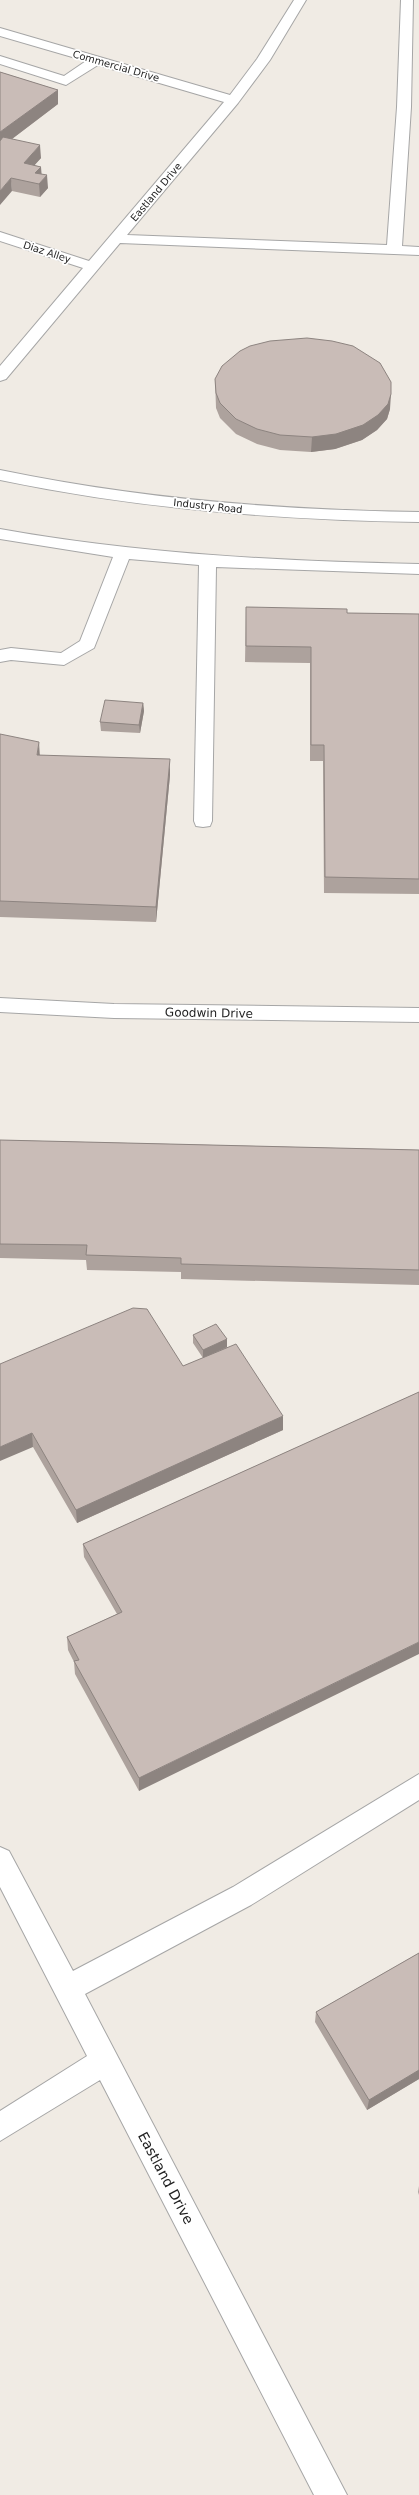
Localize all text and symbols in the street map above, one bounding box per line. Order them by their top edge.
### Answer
street label: Commercial Drive [71,48,161,84]
street label: Eastland Drive [128,160,184,224]
street label: Diaz Alley [22,239,72,265]
street label: Industry Road [173,497,243,515]
street label: Goodwin Drive [165,1005,253,1021]
street label: Eastland Drive [135,2129,197,2227]

